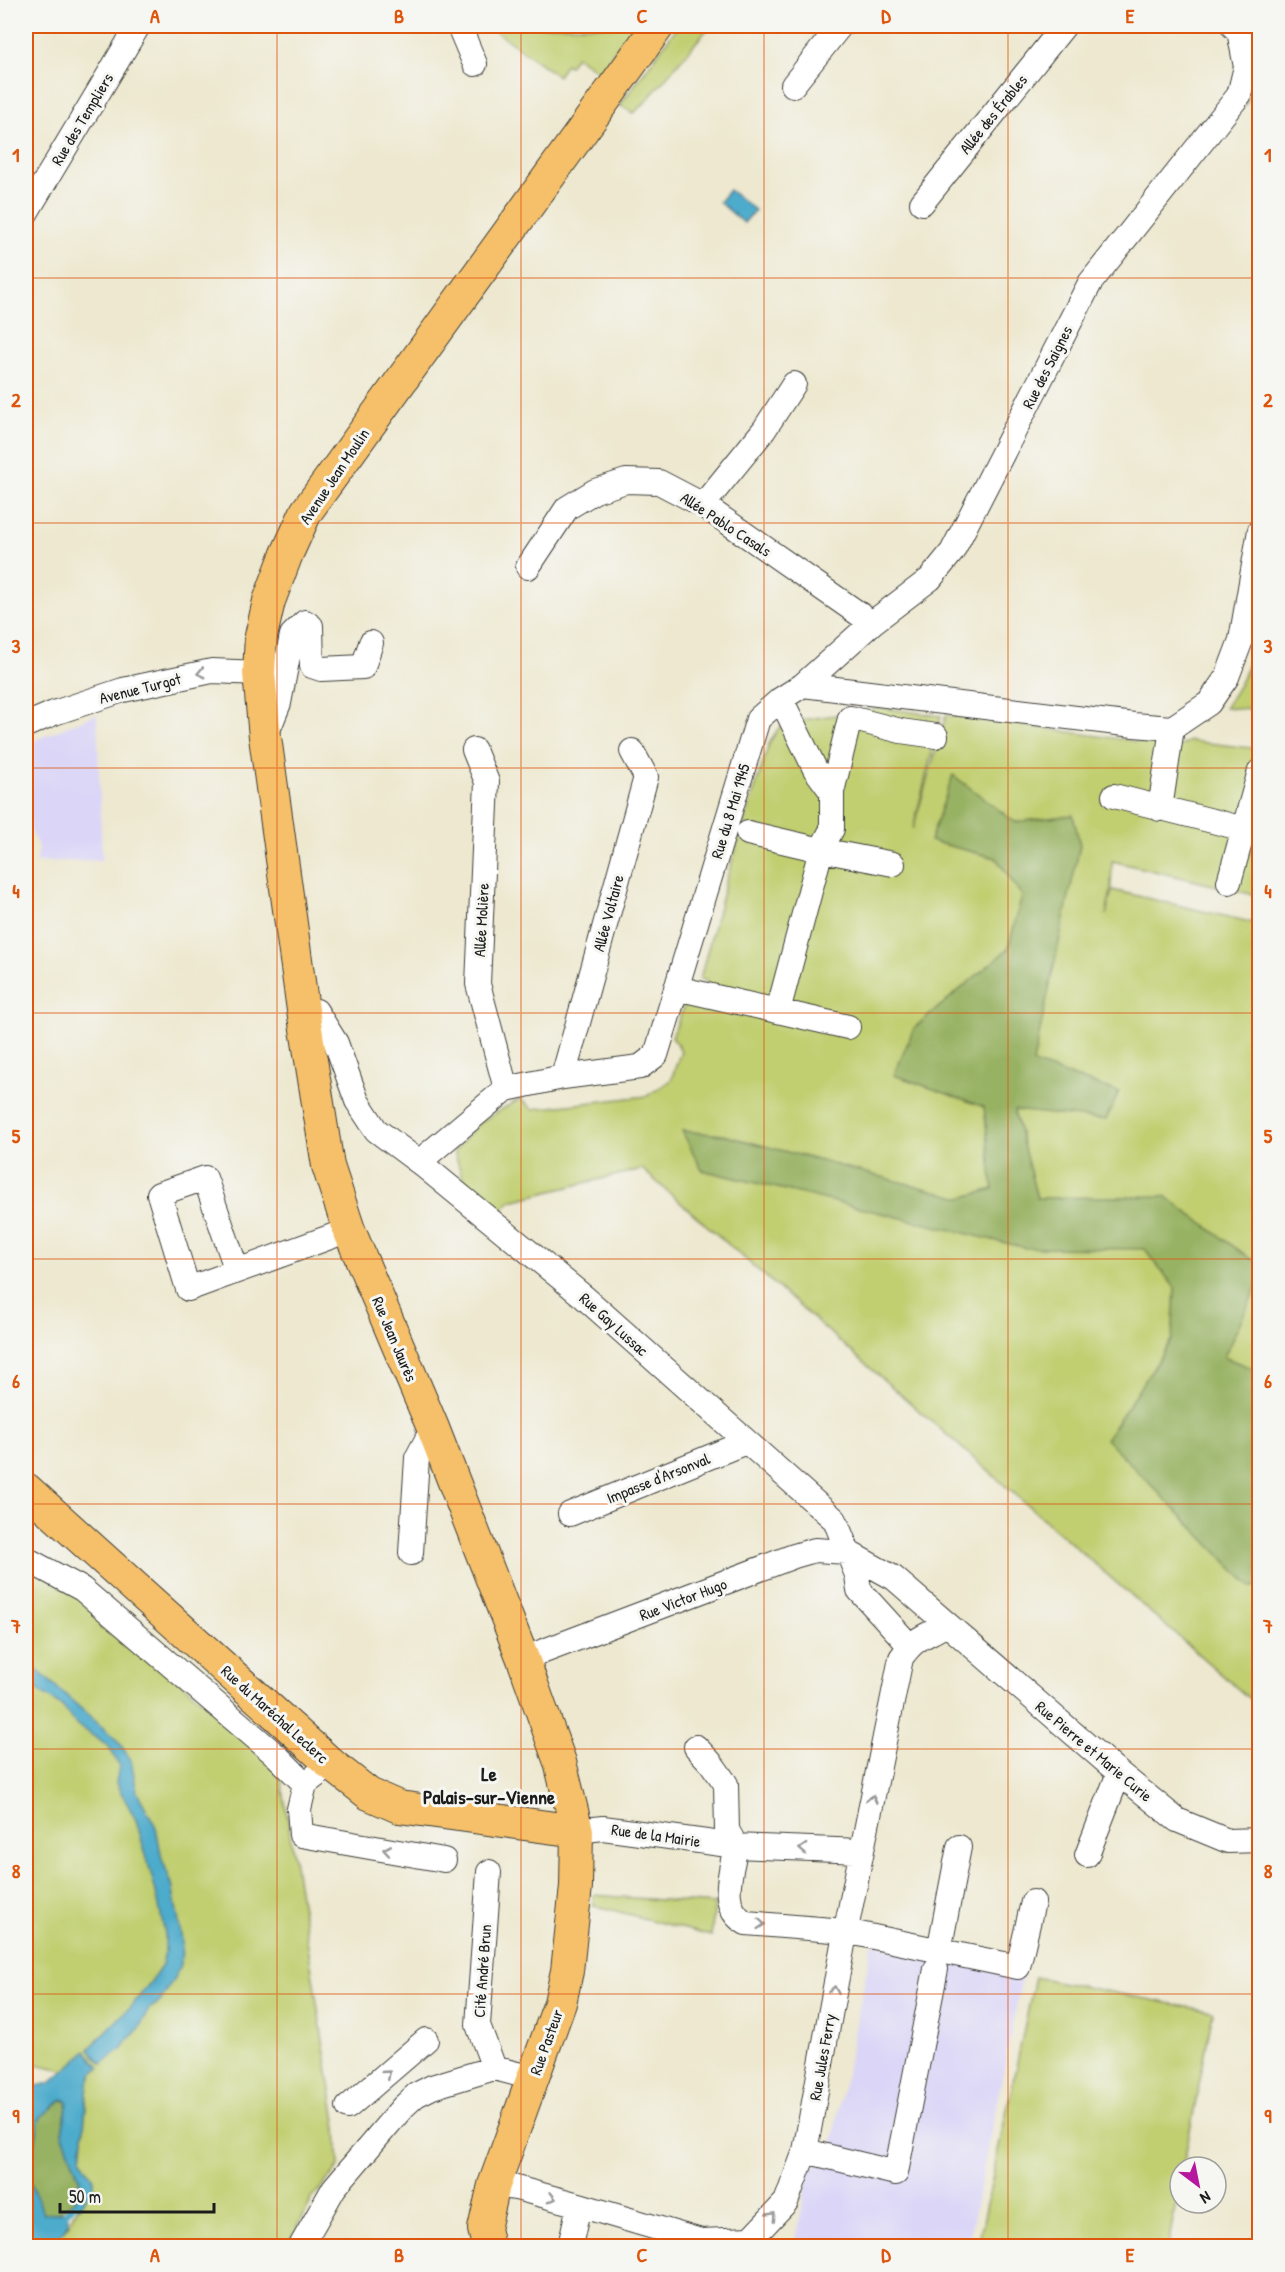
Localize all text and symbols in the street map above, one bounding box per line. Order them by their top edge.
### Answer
text: A [150,2,160,29]
text: B [394,2,404,29]
text: C [637,2,648,29]
text: D [881,2,891,29]
text: E [1126,2,1135,29]
street label: Rue des Templiers [46,69,118,169]
street label: Allée des Érables [954,70,1032,158]
text: 1 [12,141,20,168]
text: 1 [1264,141,1272,168]
street label: Rue des Saignes [1017,322,1077,412]
text: 2 [11,386,21,413]
text: 2 [1263,386,1273,413]
street label: Avenue Jean Moulin [294,424,374,528]
street label: Allée Pablo Casals [676,486,776,562]
text: 3 [12,632,21,659]
text: 3 [1264,632,1273,659]
one-way arrow [196,666,206,679]
street label: Avenue Turgot [97,667,184,709]
street label: Rue du 8 Mai 1945 [705,761,755,861]
street label: Allée Voltaire [587,872,629,954]
text: 4 [12,877,20,904]
text: 4 [1264,877,1272,904]
street label: Allée Molière [468,882,494,957]
text: 5 [12,1122,21,1149]
text: 5 [1264,1122,1273,1149]
street label: Rue Gay Lussac [575,1287,654,1361]
street label: Rue Jean Jaurès [367,1293,423,1385]
text: 6 [12,1367,20,1394]
text: 6 [1264,1367,1272,1394]
street label: Impasse d'Arsonval [603,1447,714,1509]
street label: Rue Victor Hugo [636,1572,730,1626]
text: 7 [10,1612,21,1639]
text: 7 [1262,1612,1273,1639]
street label: Rue du Maréchal Leclerc [217,1660,334,1769]
street label: Rue Pierre et Marie Curie [1031,1696,1158,1807]
district label: Le Palais-sur-Vienne [423,1760,555,1810]
one-way arrow [865,1794,878,1804]
street label: Rue de la Mairie [610,1818,703,1852]
one-way arrow [798,1842,807,1855]
one-way arrow [382,1845,391,1857]
text: 8 [12,1857,21,1884]
text: 8 [1264,1857,1273,1884]
one-way arrow [756,1917,765,1930]
street label: Cité André Brun [468,1924,496,2018]
one-way arrow [827,1986,840,1996]
street label: Rue Pasteur [524,2006,568,2078]
street label: Rue Jules Ferry [804,2012,841,2102]
one-way arrow [380,2070,391,2081]
text: 9 [12,2102,20,2129]
text: 9 [1264,2102,1272,2129]
north arrow [1168,2155,1228,2215]
scale bar [60,2176,214,2214]
text: 50 m [69,2184,101,2209]
text: N [1196,2186,1215,2210]
one-way arrow [546,2190,556,2203]
one-way arrow [765,2212,776,2223]
text: A [150,2241,160,2268]
text: B [394,2241,404,2268]
text: C [637,2241,648,2268]
text: D [881,2241,891,2268]
text: E [1126,2241,1135,2268]

